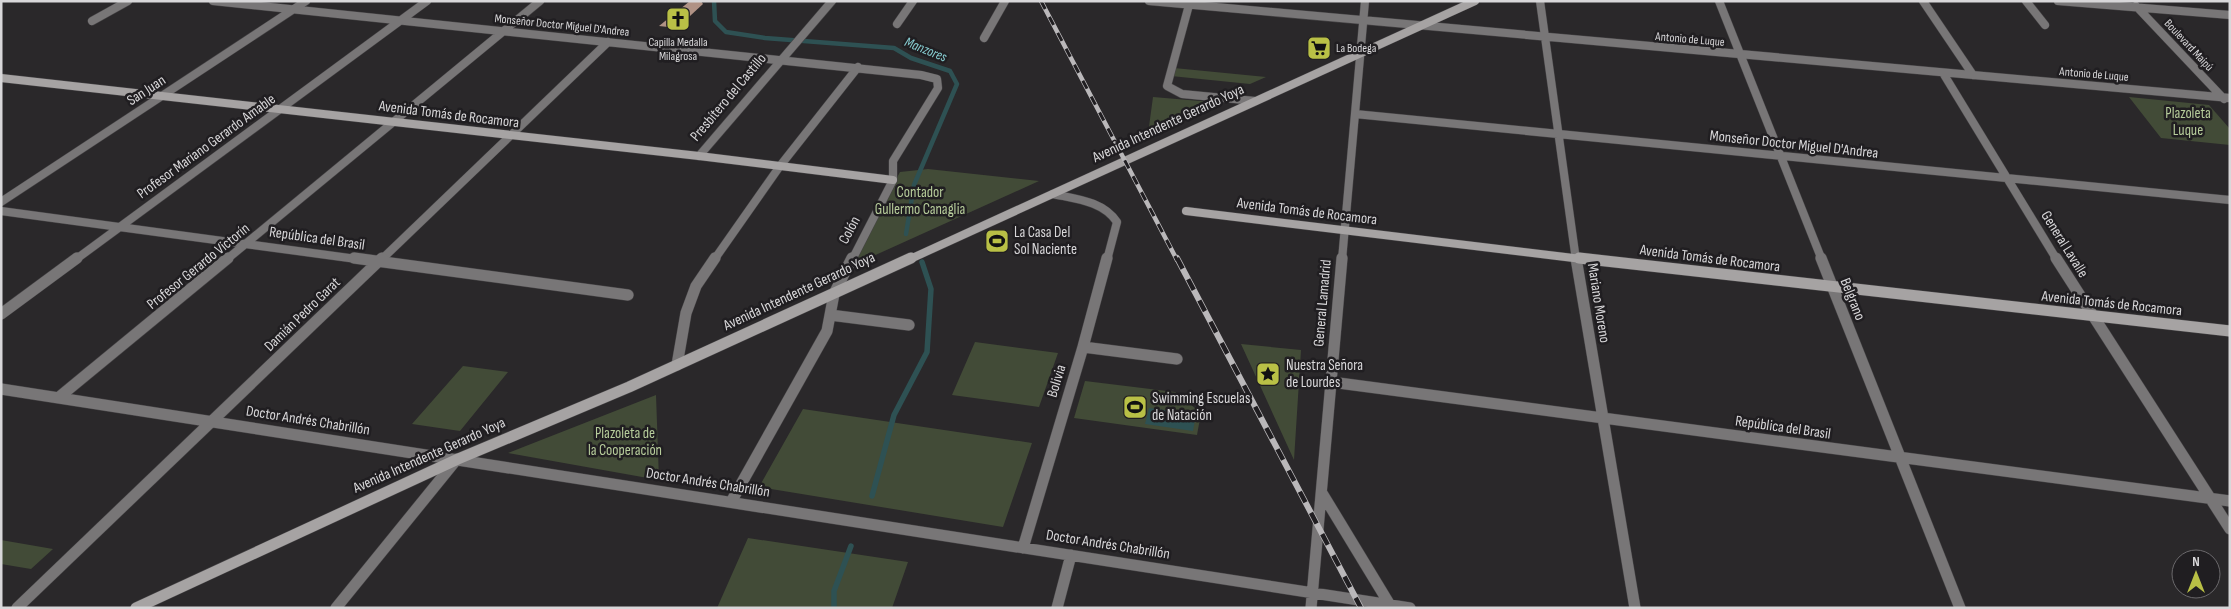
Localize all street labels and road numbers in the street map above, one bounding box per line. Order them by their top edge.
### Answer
street label: Monseñor Doctor Miguel D'Andrea [494,11,630,40]
street label: Boulevard Maipú [2161,16,2216,74]
street label: Antonio de Luque [1654,29,1725,50]
street label: Presbítero del Castillo [686,50,771,145]
street label: Antonio de Luque [2058,64,2129,85]
street label: San Juan [123,71,169,110]
street label: Avenida Intendente Gerardo Yoya [1089,80,1247,167]
street label: Profesor Mariano Gerardo Amable [133,90,279,203]
street label: Avenida Tomás de Rocamora [377,96,520,133]
street label: Monseñor Doctor Miguel D'Andrea [1709,126,1879,163]
street label: Avenida Tomás de Rocamora [1235,193,1378,230]
street label: General Lavalle [2037,207,2093,281]
street label: Colón [834,213,865,247]
street label: Profesor Gerardo Victorín [143,219,254,314]
street label: República del Brasil [268,222,366,255]
street label: Avenida Tomás de Rocamora [1638,240,1781,277]
street label: Avenida Intendente Gerardo Yoya [720,248,878,335]
street label: General Lamadrid [1309,259,1336,347]
street label: Mariano Moreno [1583,262,1614,344]
street label: Damián Pedro Garat [260,273,345,356]
street label: Belgrano [1835,275,1870,323]
street label: Avenida Tomás de Rocamora [2040,287,2183,320]
street label: Bolivia [1043,362,1070,400]
street label: Doctor Andrés Chabrillón [245,401,371,440]
street label: República del Brasil [1734,411,1832,444]
street label: Avenida Intendente Gerardo Yoya [349,413,509,498]
street label: Doctor Andrés Chabrillón [645,463,771,502]
street label: Doctor Andrés Chabrillón [1045,525,1171,564]

